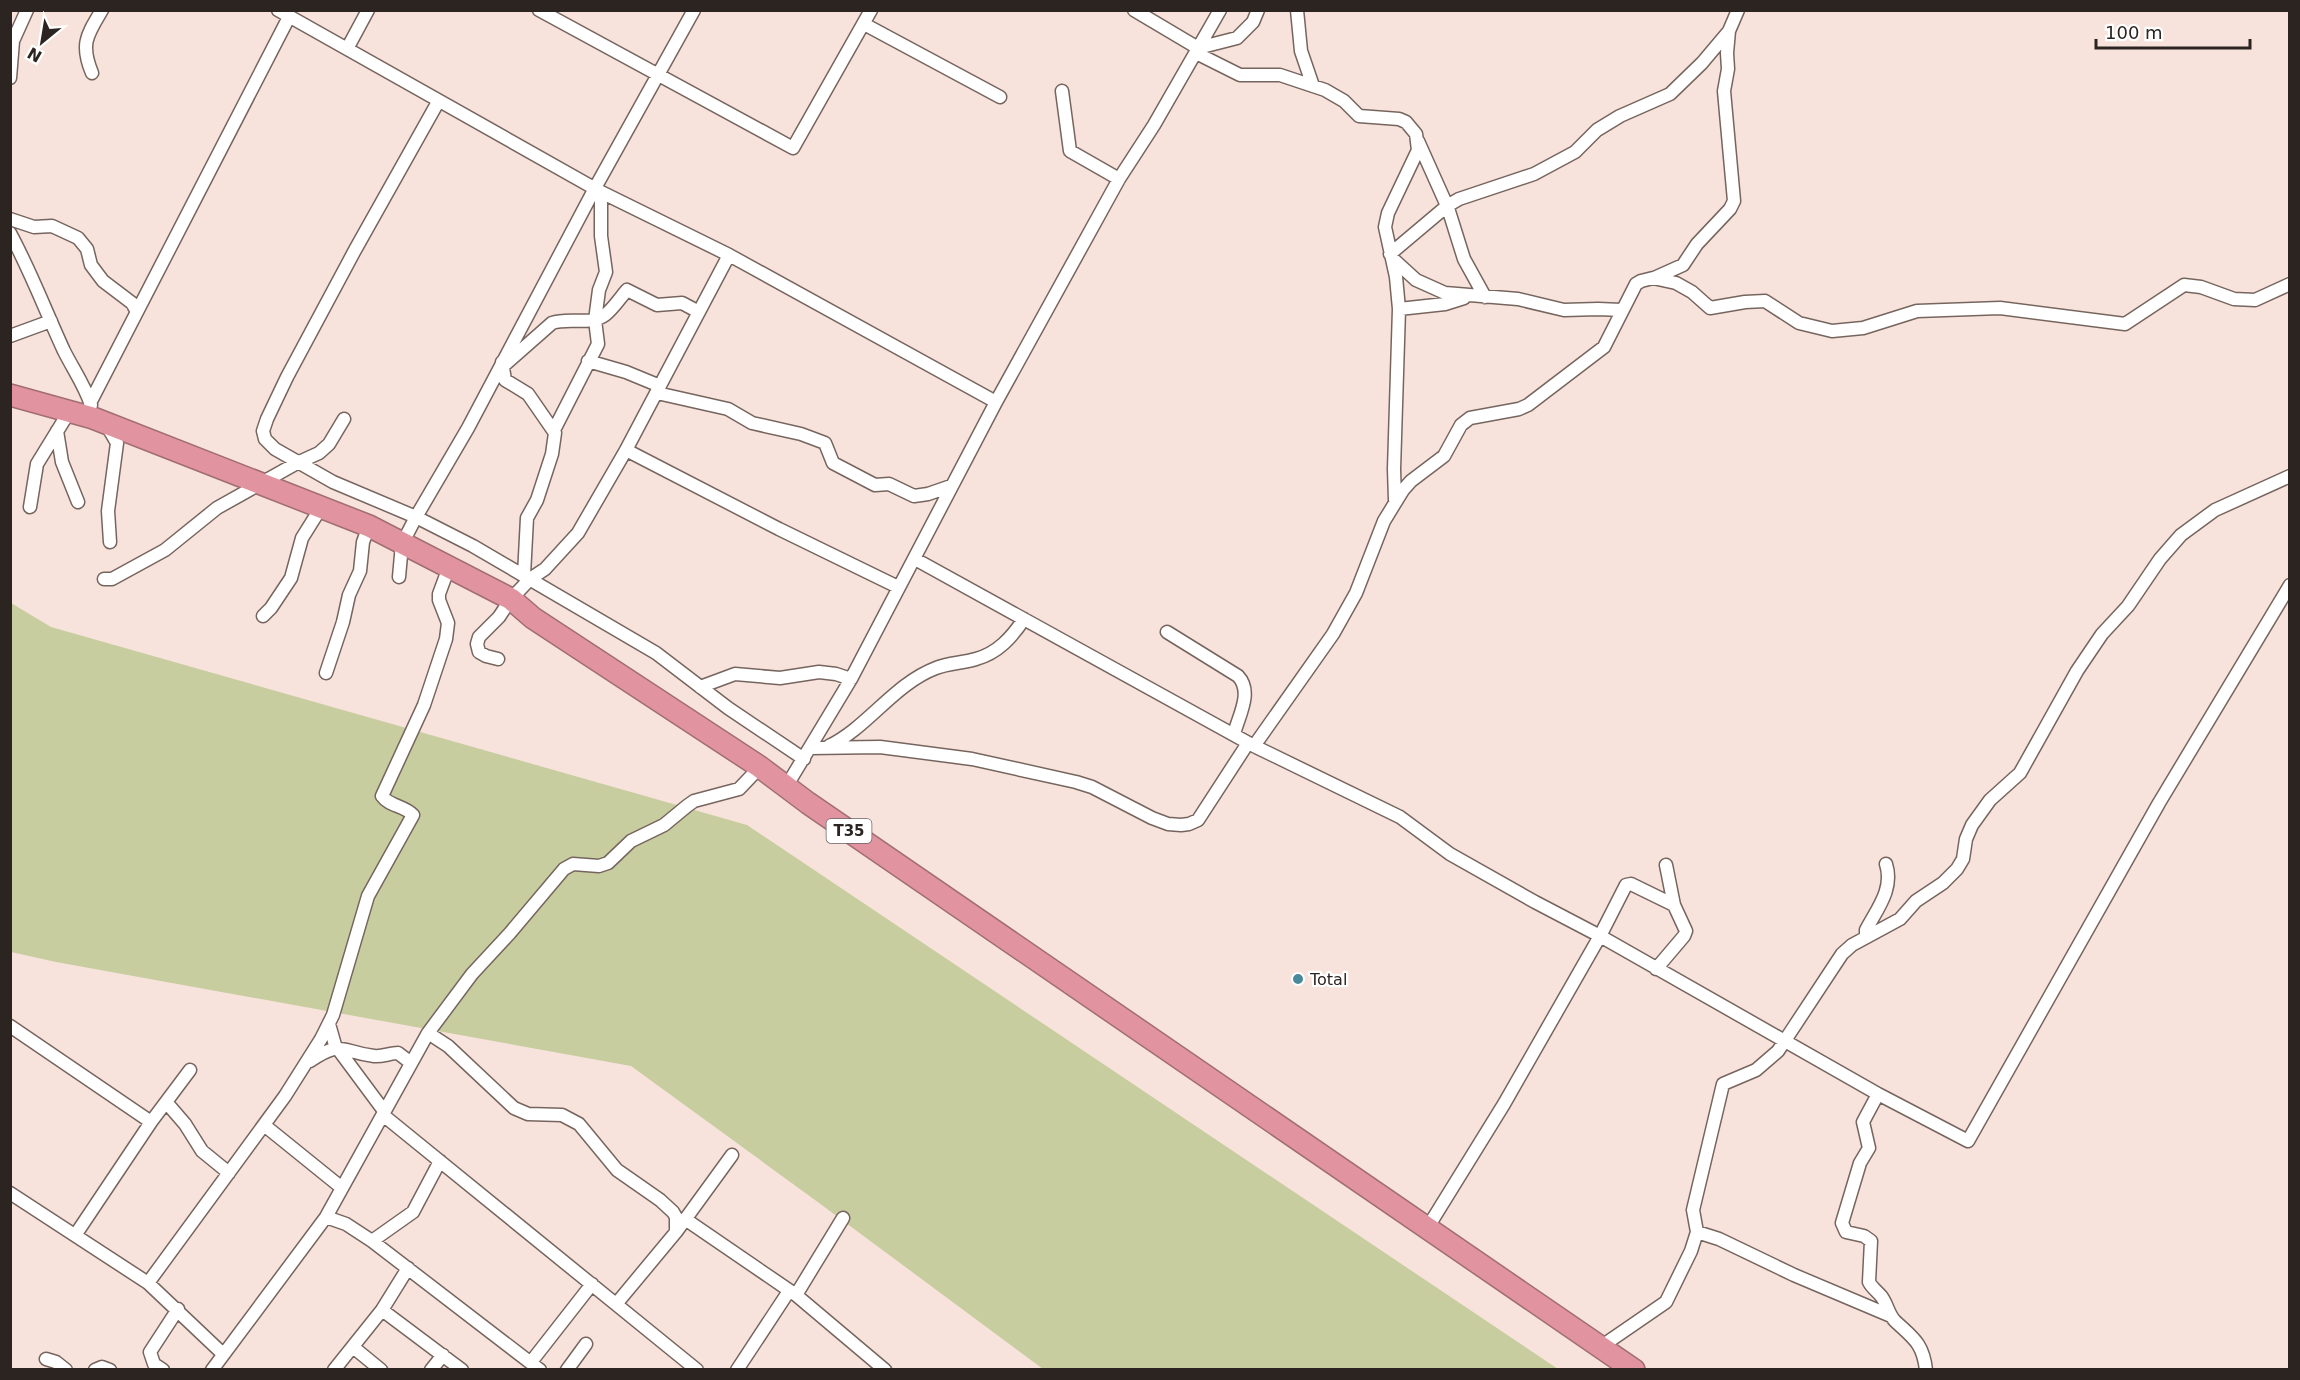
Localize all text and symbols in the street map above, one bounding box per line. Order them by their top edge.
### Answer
north arrow [12,12,72,72]
scale bar [2096,12,2250,50]
text: 100 m [2105,22,2163,43]
text: N [24,43,45,66]
road number: T35 [826,819,872,843]
place label: Total [1309,970,1347,989]
marker: Total [1291,972,1305,986]

